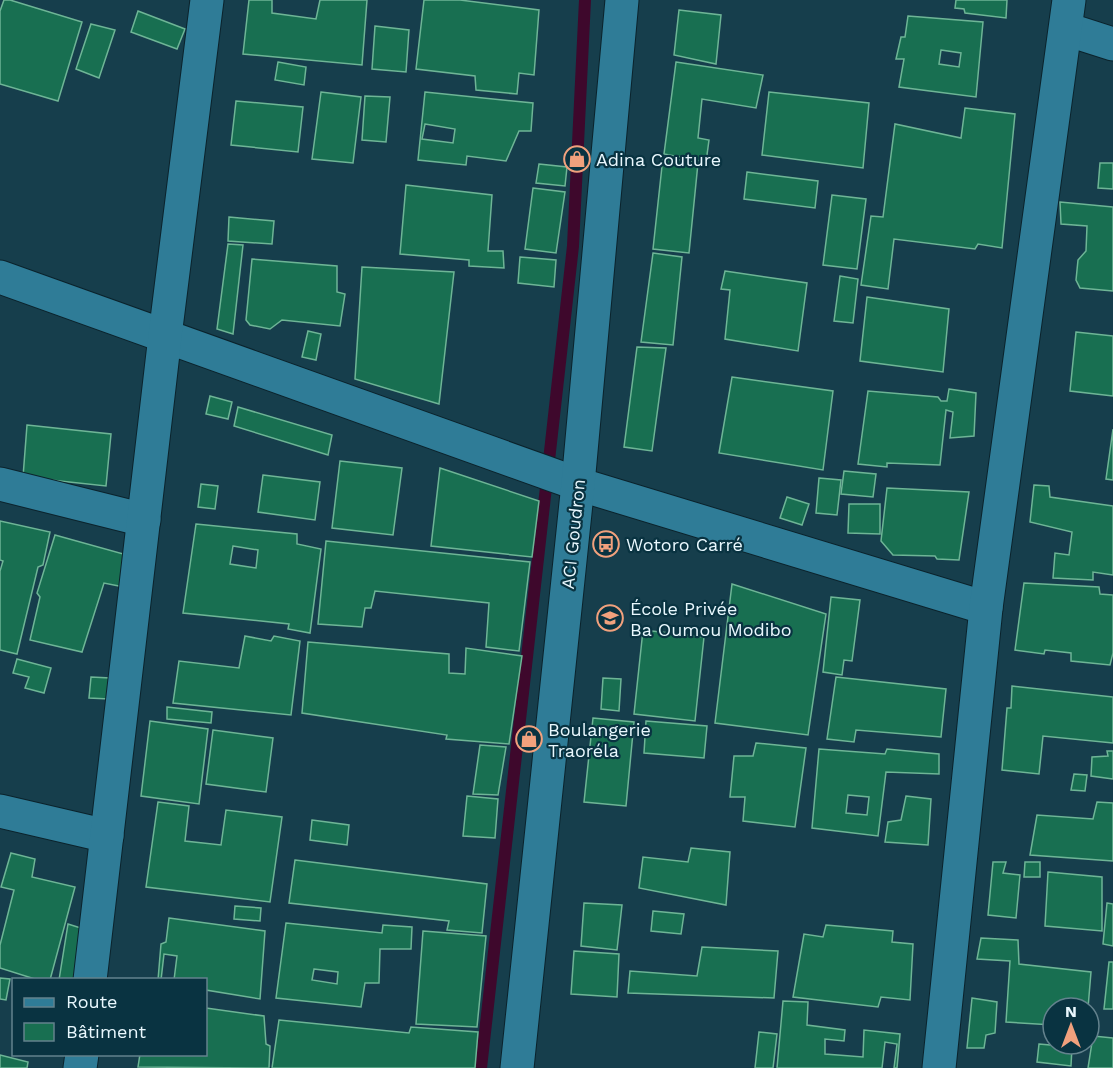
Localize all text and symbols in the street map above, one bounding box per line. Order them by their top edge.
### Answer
shop icon: Adina Couture [562,144,592,174]
place label: Adina Couture [596,149,721,170]
street label: ACI Goudron [557,478,589,590]
bus stop icon: Wotoro Carré [591,529,621,559]
place label: Wotoro Carré [626,534,743,555]
place label: École Privée Ba Oumou Modibo [630,598,792,640]
school or university icon: École Privée Ba Oumou Modibo [595,603,625,633]
place label: Boulangerie Traoréla [548,719,651,761]
shop icon: Boulangerie Traoréla [514,724,544,754]
legend [12,978,207,1056]
text: Route [66,991,118,1012]
north arrow [1041,996,1101,1056]
text: N [1065,1002,1077,1021]
text: Bâtiment [66,1021,146,1042]

